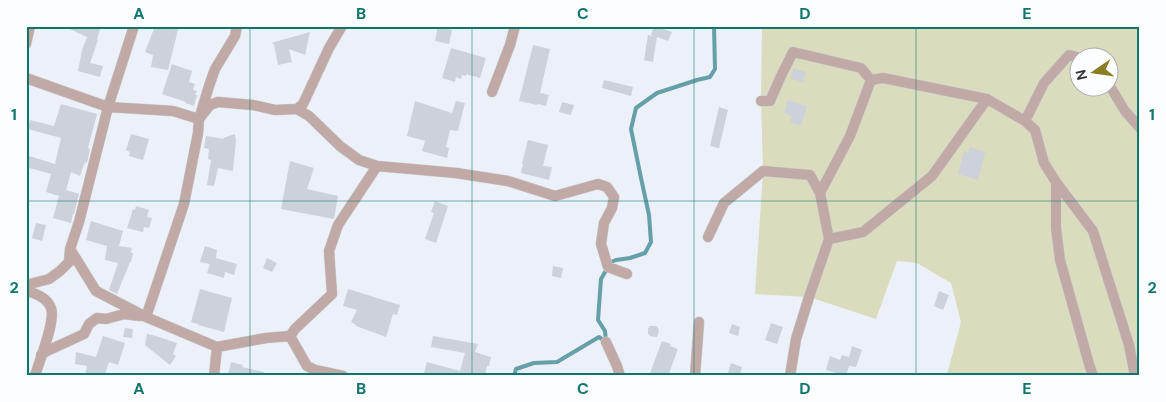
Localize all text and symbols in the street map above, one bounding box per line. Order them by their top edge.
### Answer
text: A [133,3,145,24]
text: B [356,3,366,24]
text: C [577,3,589,24]
text: D [799,3,811,24]
text: E [1022,3,1032,24]
north arrow [1068,48,1118,98]
text: N [1071,68,1091,82]
text: 1 [11,104,17,125]
text: 1 [1149,104,1155,125]
text: 2 [9,277,19,298]
text: 2 [1147,277,1157,298]
text: A [133,378,145,399]
text: B [356,378,366,399]
text: C [577,378,589,399]
text: D [799,378,811,399]
text: E [1022,378,1032,399]

